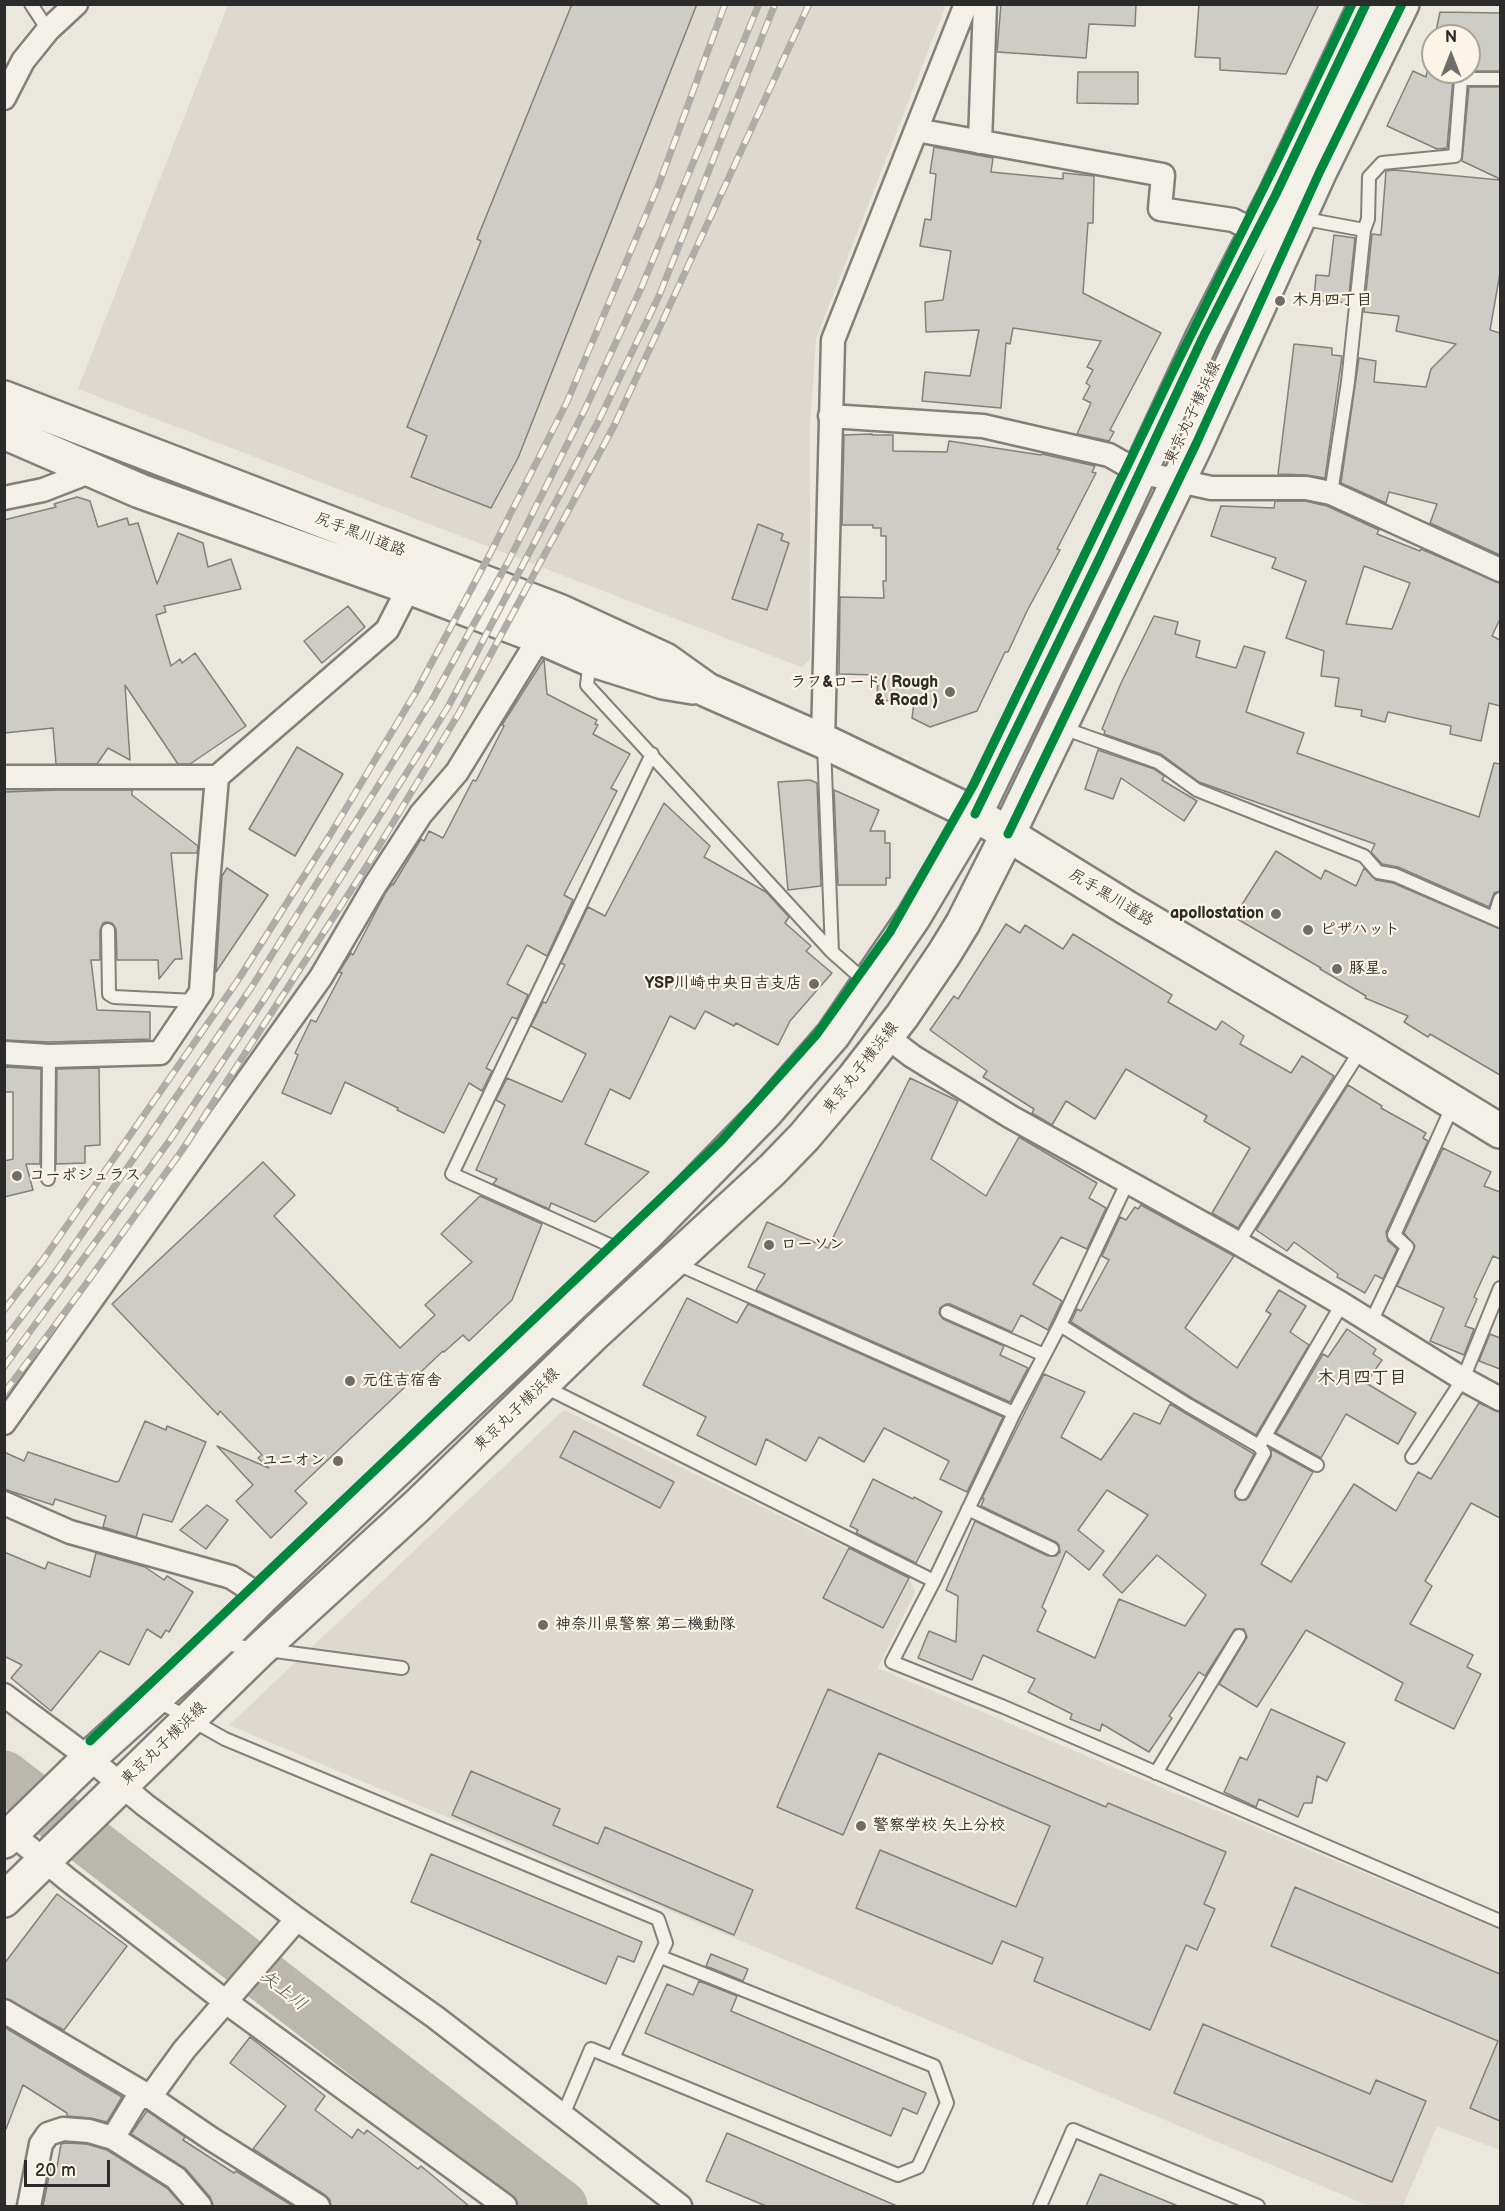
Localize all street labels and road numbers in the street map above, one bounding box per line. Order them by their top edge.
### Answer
street label: 東京丸子横浜線 [1161,358,1225,468]
street label: 尻手黒川道路 [312,509,408,561]
street label: 尻手黒川道路 [1065,865,1157,931]
street label: 東京丸子横浜線 [819,1018,903,1118]
street label: 東京丸子横浜線 [470,1364,564,1456]
street label: 東京丸子横浜線 [117,1698,211,1790]

